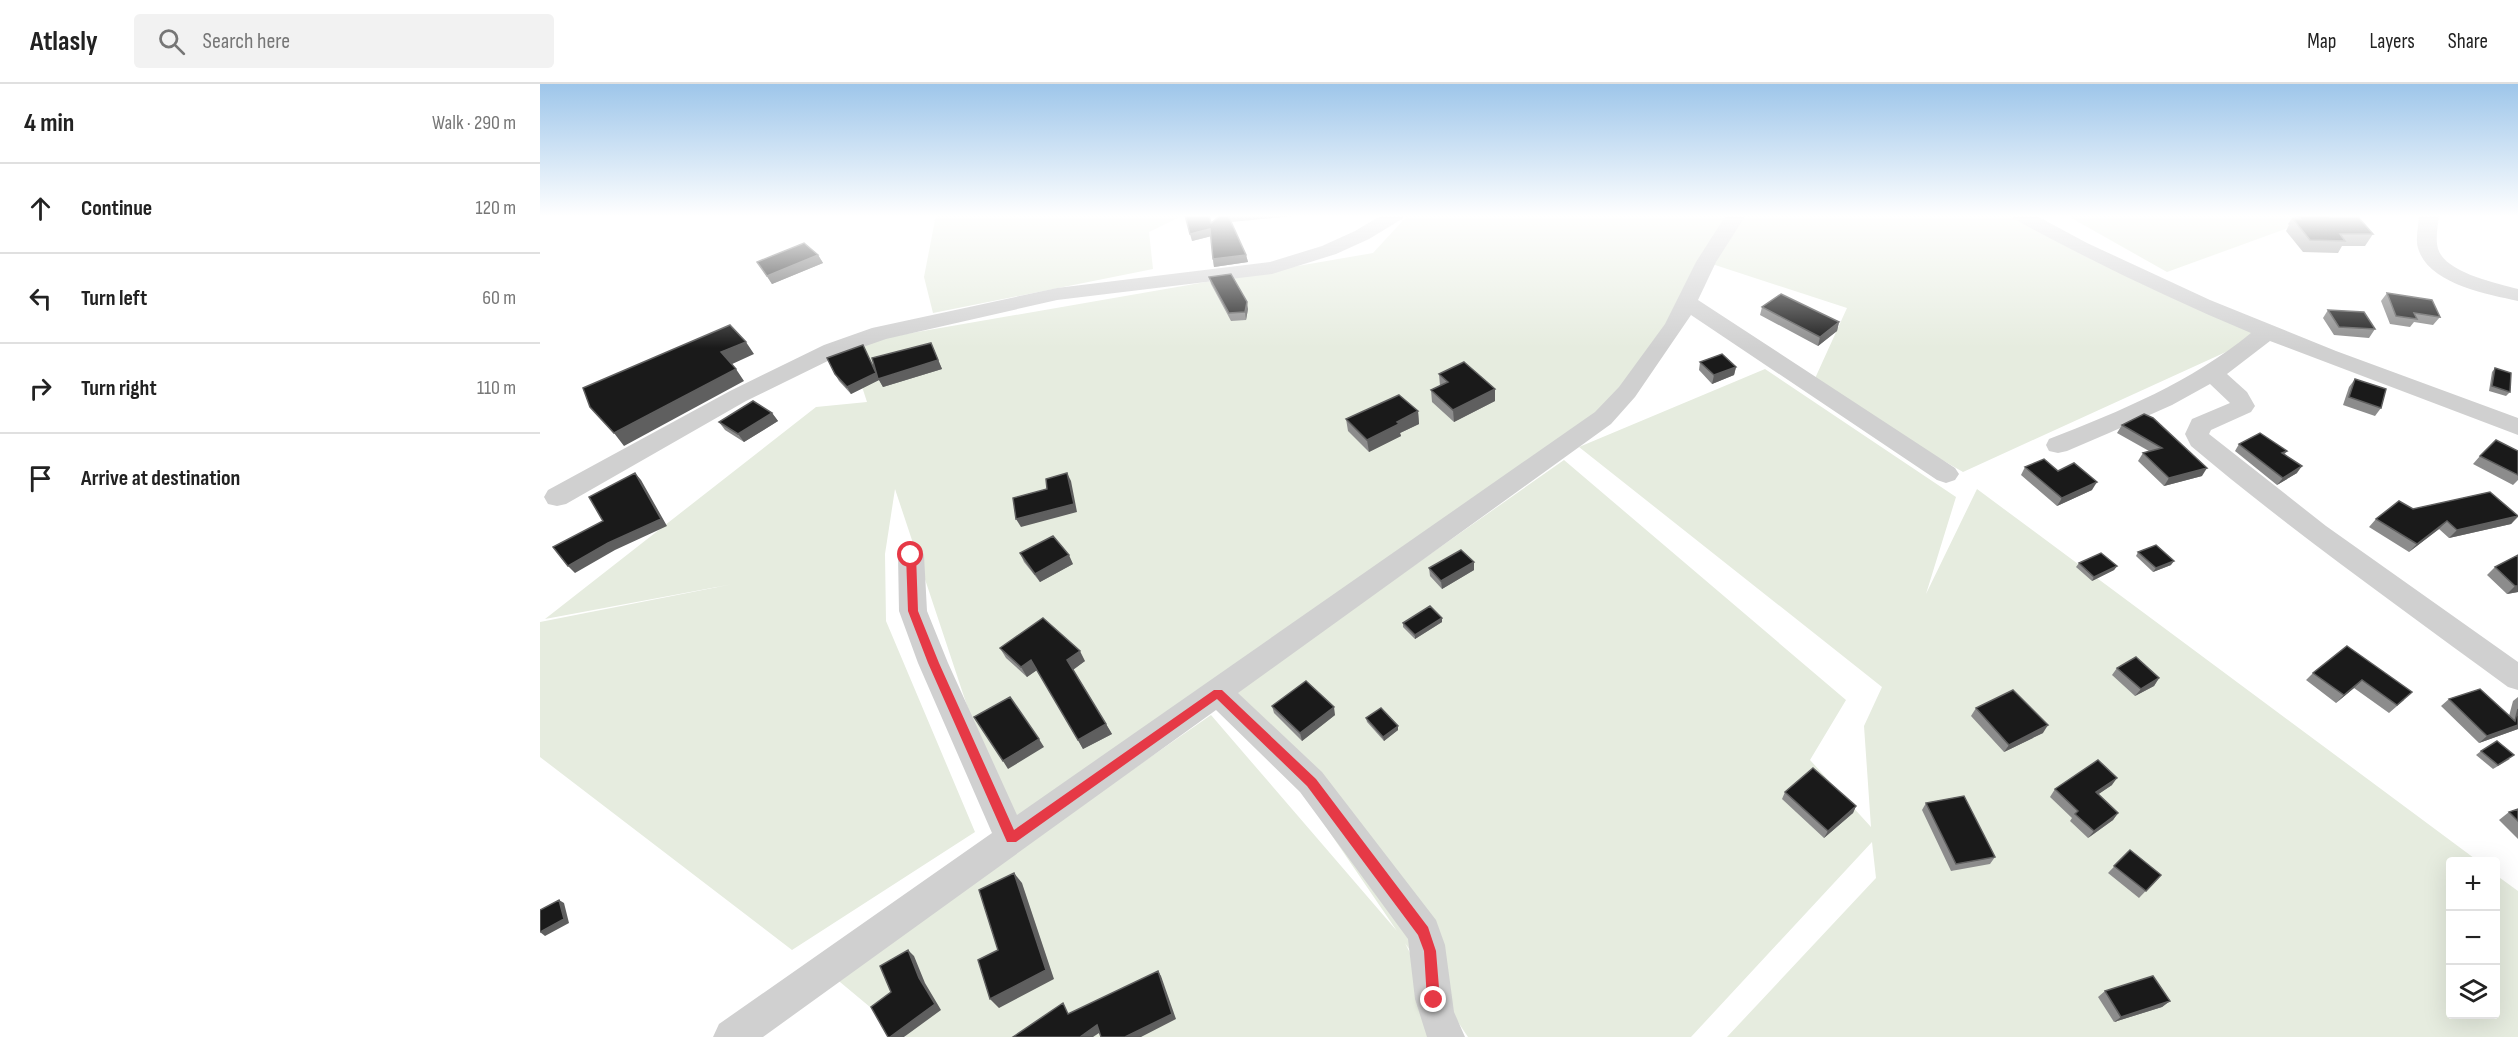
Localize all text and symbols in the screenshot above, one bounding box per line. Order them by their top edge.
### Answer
search box [134,14,554,68]
text: Atlasly [30,25,98,58]
icon: search [155,25,188,58]
text: Search here [203,28,290,55]
text: Map [2307,29,2336,54]
text: Layers [2369,29,2415,54]
text: Share [2448,29,2488,54]
text: 4 min [24,108,74,139]
text: Walk · 290 m [432,111,516,135]
icon: ahead [24,192,57,225]
text: Continue [81,195,152,222]
text: 120 m [476,196,516,220]
icon: left [24,282,57,315]
text: Turn left [81,285,147,312]
text: 60 m [482,286,516,310]
icon: right [24,372,57,405]
text: Turn right [81,375,157,402]
text: 110 m [477,376,516,400]
icon: arrive [24,462,57,495]
text: Arrive at destination [81,465,240,492]
route start [897,541,923,567]
map controls [2446,857,2500,1019]
button: + [2446,857,2500,911]
button: − [2446,911,2500,965]
button: layers [2446,965,2500,1019]
route end [1420,986,1446,1012]

